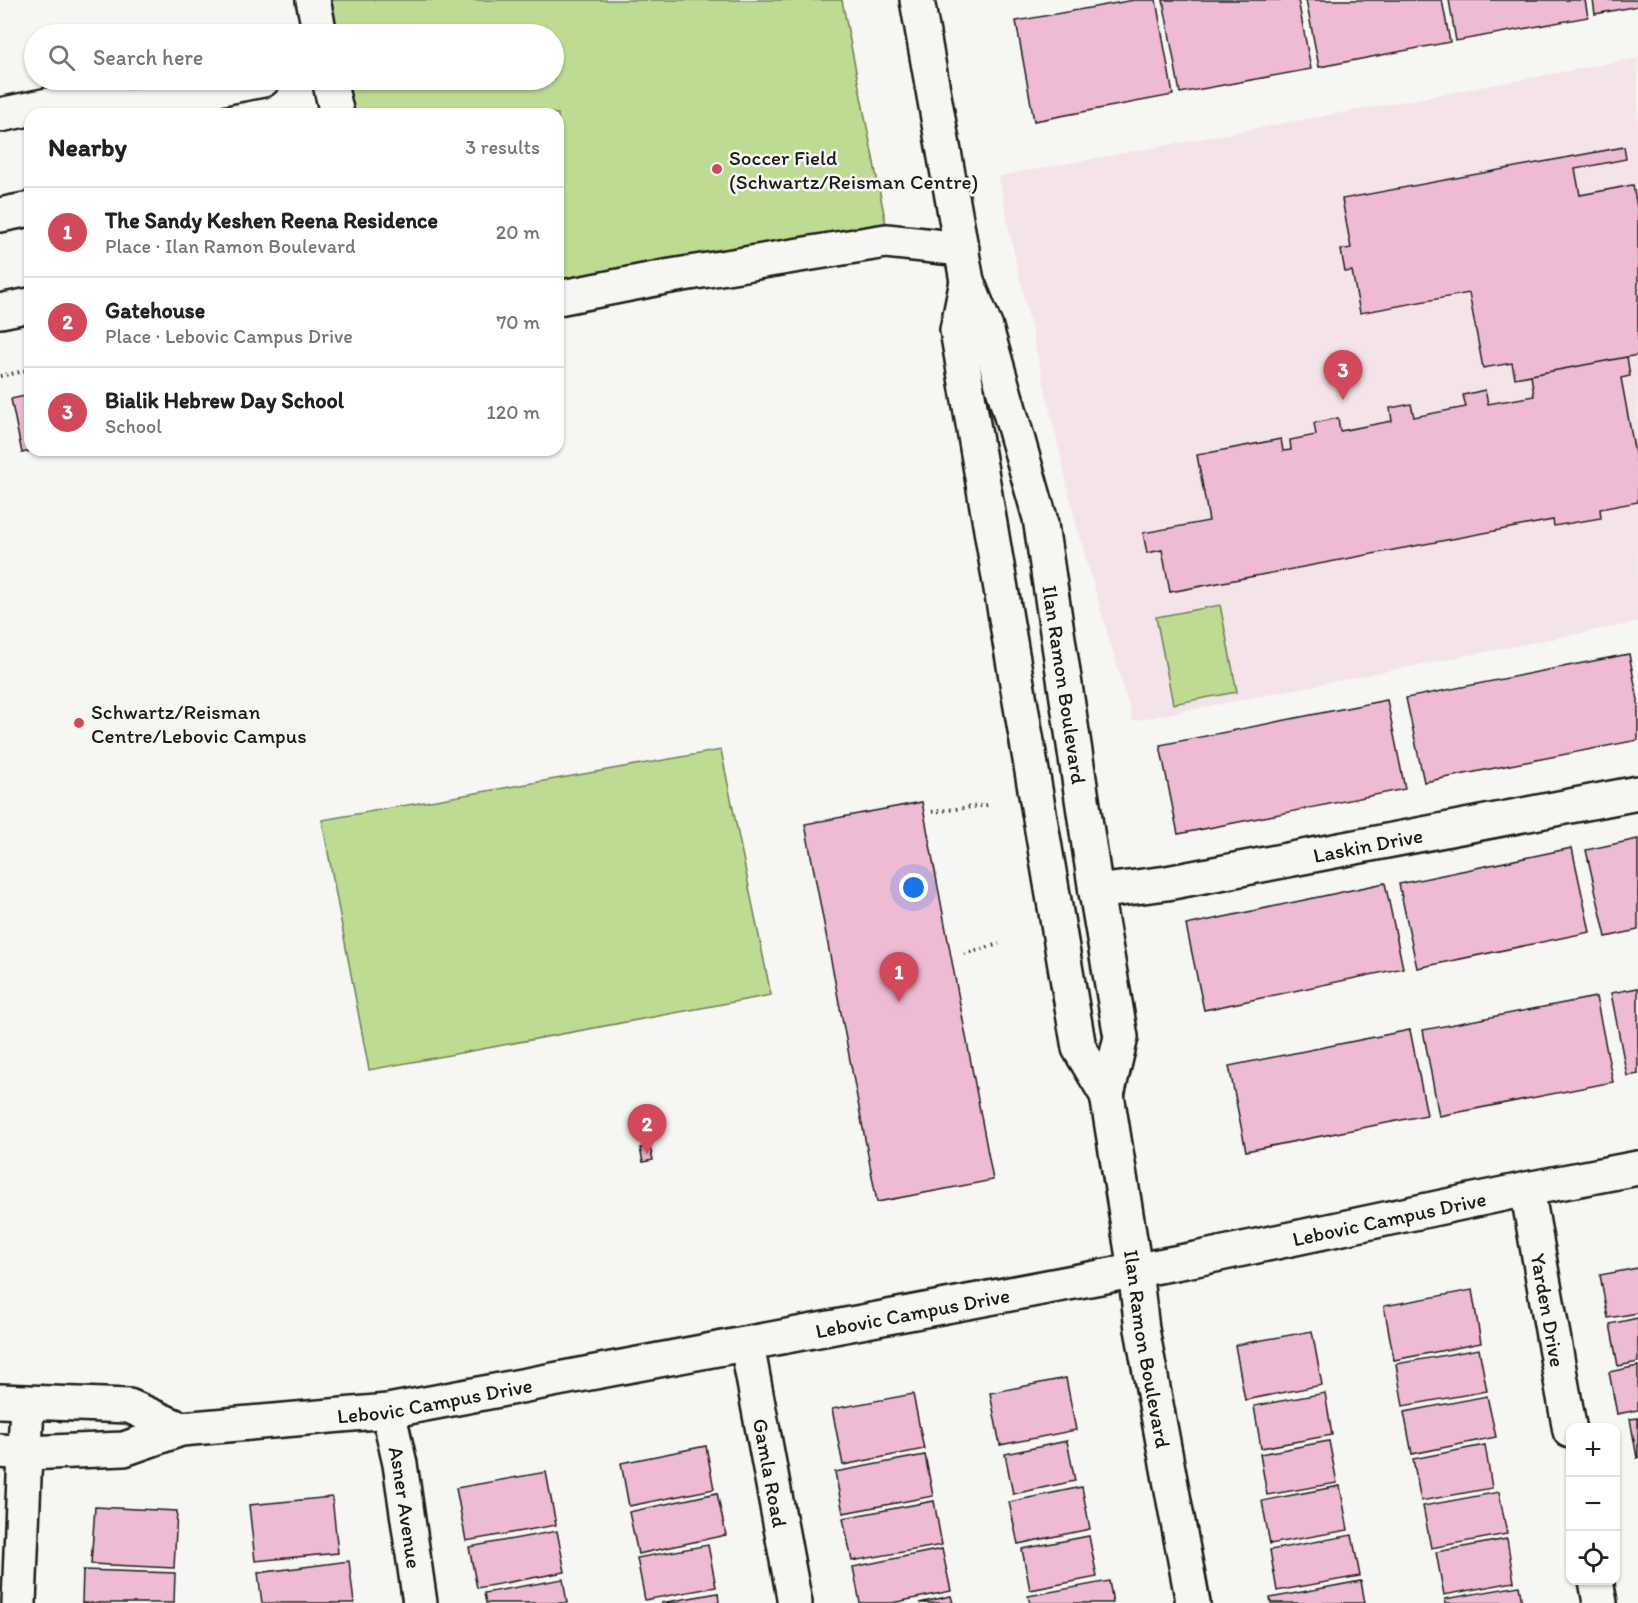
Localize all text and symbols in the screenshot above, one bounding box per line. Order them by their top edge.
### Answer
search box [24,24,564,90]
icon: search [45,41,78,74]
text: Search here [93,44,203,71]
text: Nearby [48,131,127,163]
text: 3 results [465,135,540,159]
place label: Soccer Field (Schwartz/Reisman Centre) [729,145,978,194]
marker: Soccer Field (Schwartz/Reisman Centre) [710,162,724,176]
text: The Sandy Keshen Reena Residence [105,207,438,234]
text: 1 [63,220,72,244]
text: 20 m [496,220,540,244]
text: Place · Ilan Ramon Boulevard [105,234,356,258]
text: Gatehouse [105,297,205,324]
text: 2 [62,310,73,334]
text: 70 m [496,310,540,334]
text: Place · Lebovic Campus Drive [105,324,353,348]
pin: 3 [1324,350,1362,400]
text: Bialik Hebrew Day School [105,387,344,414]
text: 3 [62,400,73,424]
text: 120 m [487,400,540,424]
text: School [105,414,162,438]
street label: Ilan Ramon Boulevard [1038,583,1092,786]
place label: Schwartz/Reisman Centre/Lebovic Campus [91,699,307,748]
marker: Schwartz/Reisman Centre/Lebovic Campus [72,716,86,730]
street label: Laskin Drive [1311,822,1425,867]
your location [899,873,928,902]
pin: 1 [880,952,918,1002]
pin: 2 [628,1104,666,1154]
street label: Lebovic Campus Drive [1290,1185,1488,1251]
street label: Ilan Ramon Boulevard [1119,1248,1176,1450]
street label: Yarden Drive [1526,1251,1571,1369]
street label: Lebovic Campus Drive [813,1282,1012,1343]
street label: Lebovic Campus Drive [336,1372,534,1428]
street label: Gamla Road [748,1416,793,1530]
map controls [1566,1423,1620,1585]
button: + [1566,1423,1620,1477]
street label: Asner Avenue [384,1444,427,1570]
button: − [1566,1477,1620,1531]
button: locate [1566,1531,1620,1585]

